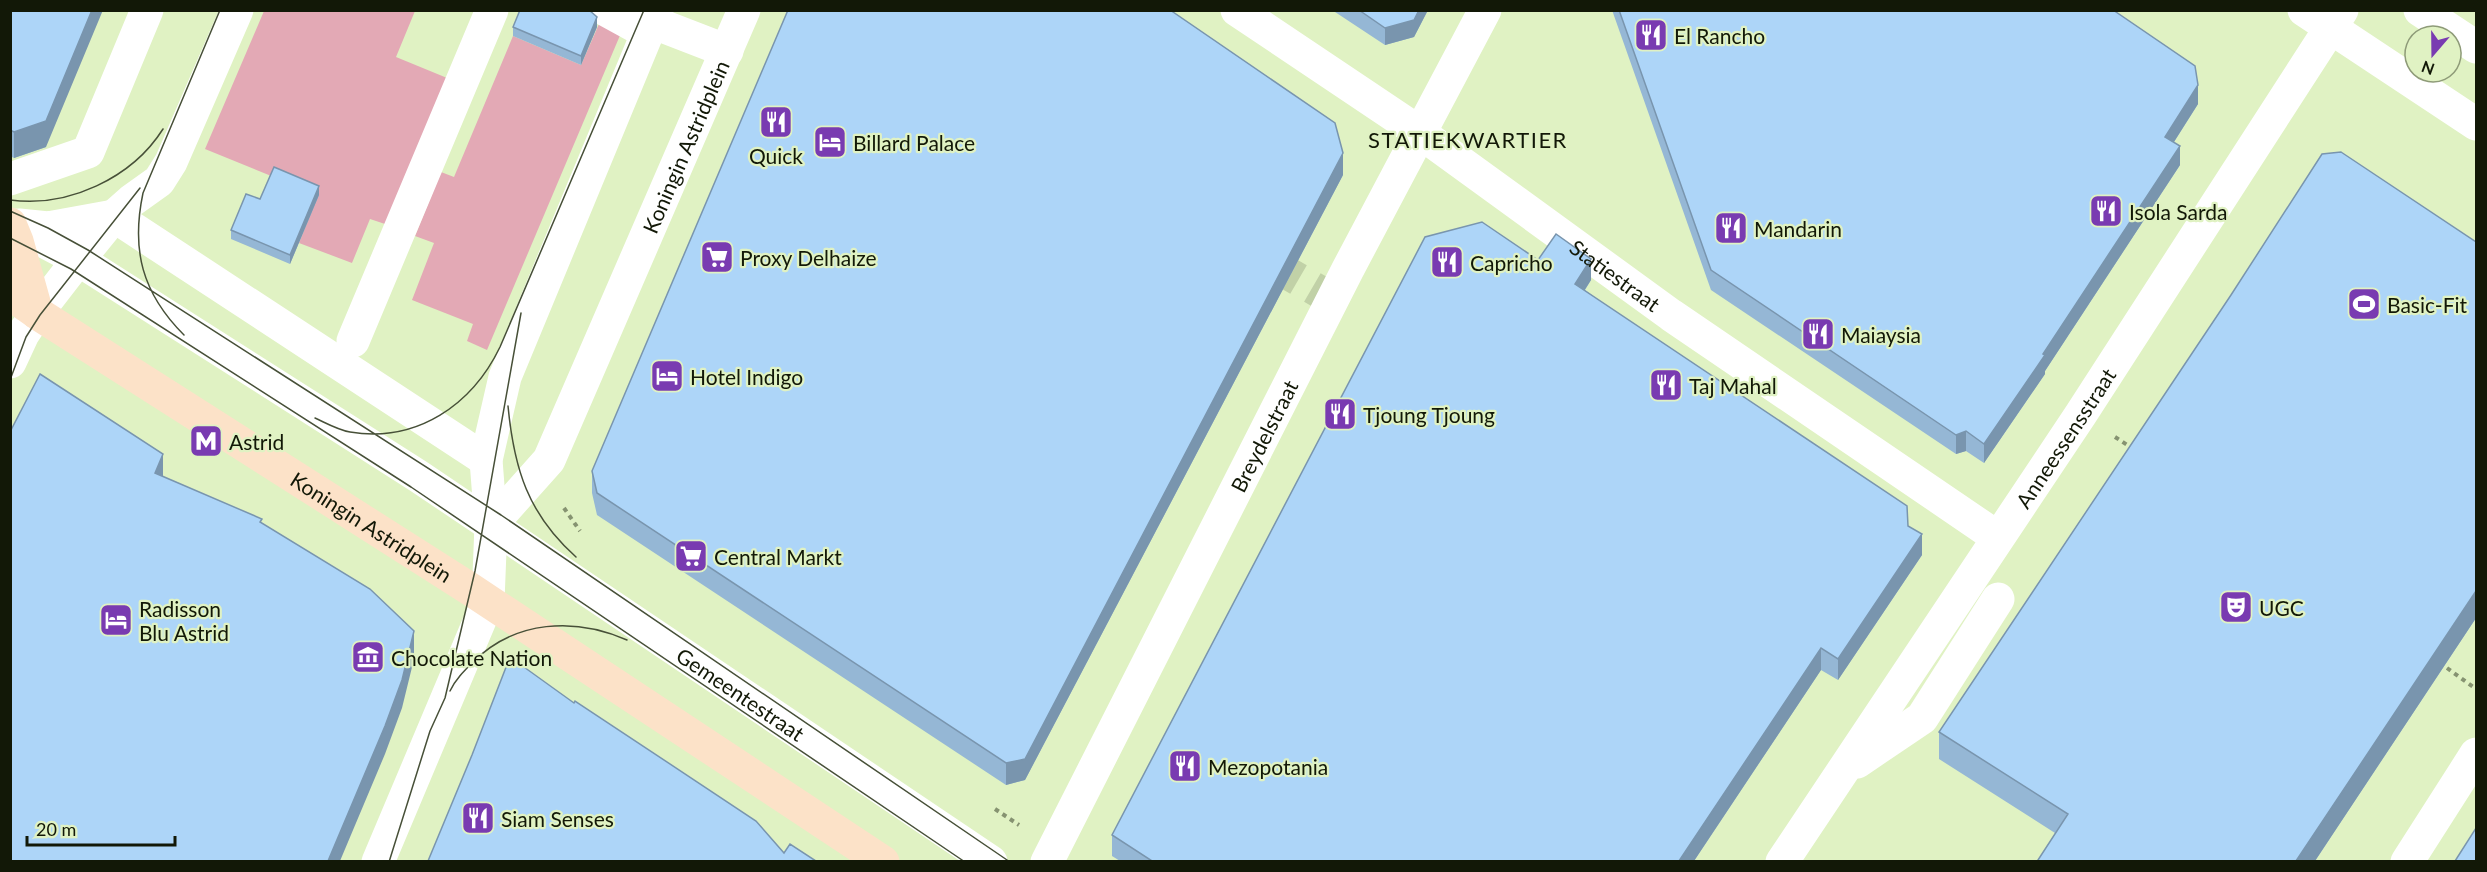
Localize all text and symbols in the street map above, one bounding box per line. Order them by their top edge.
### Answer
restaurant icon: El Rancho [1633,17,1669,53]
place label: El Rancho [1674,23,1765,48]
north arrow [2403,24,2463,84]
street label: Koningin Astridplein [637,56,733,237]
text: N [2419,58,2437,80]
restaurant icon: Quick [758,104,794,140]
hotel icon: Billard Palace [812,124,848,160]
district label: STATIEKWARTIER [1368,126,1568,153]
place label: Billard Palace [853,130,975,155]
place label: Quick [749,143,803,168]
restaurant icon: Isola Sarda [2088,193,2124,229]
place label: Isola Sarda [2129,199,2227,224]
restaurant icon: Mandarin [1713,210,1749,246]
place label: Mandarin [1754,216,1842,241]
street label: Statiestraat [1566,234,1666,316]
supermarket icon: Proxy Delhaize [699,239,735,275]
restaurant icon: Capricho [1429,244,1465,280]
place label: Proxy Delhaize [740,245,877,270]
place label: Capricho [1470,250,1553,275]
sports icon: Basic-Fit [2346,286,2382,322]
place label: Basic-Fit [2387,292,2468,317]
restaurant icon: Maiaysia [1800,316,1836,352]
place label: Maiaysia [1841,322,1921,347]
hotel icon: Hotel Indigo [649,358,685,394]
street label: Anneessensstraat [2010,363,2120,512]
place label: Hotel Indigo [690,364,803,389]
restaurant icon: Taj Mahal [1648,367,1684,403]
place label: Taj Mahal [1689,373,1777,398]
street label: Breydelstraat [1225,375,1302,496]
restaurant icon: Tjoung Tjoung [1322,396,1358,432]
place label: Tjoung Tjoung [1363,402,1495,427]
metro station icon: Astrid [188,423,224,459]
place label: Astrid [229,429,284,454]
street label: Koningin Astridplein [287,466,457,587]
supermarket icon: Central Markt [673,538,709,574]
place label: Central Markt [714,544,842,569]
theatre icon: UGC [2218,589,2254,625]
place label: UGC [2259,595,2304,620]
place label: Radisson Blu Astrid [139,596,229,645]
hotel icon: Radisson Blu Astrid [98,602,134,638]
museum icon: Chocolate Nation [350,639,386,675]
street label: Gemeentestraat [672,642,810,746]
place label: Chocolate Nation [391,645,552,670]
restaurant icon: Mezopotania [1167,748,1203,784]
place label: Mezopotania [1208,754,1328,779]
restaurant icon: Siam Senses [460,800,496,836]
place label: Siam Senses [501,806,614,831]
scale bar [27,809,176,847]
text: 20 m [36,818,76,840]

